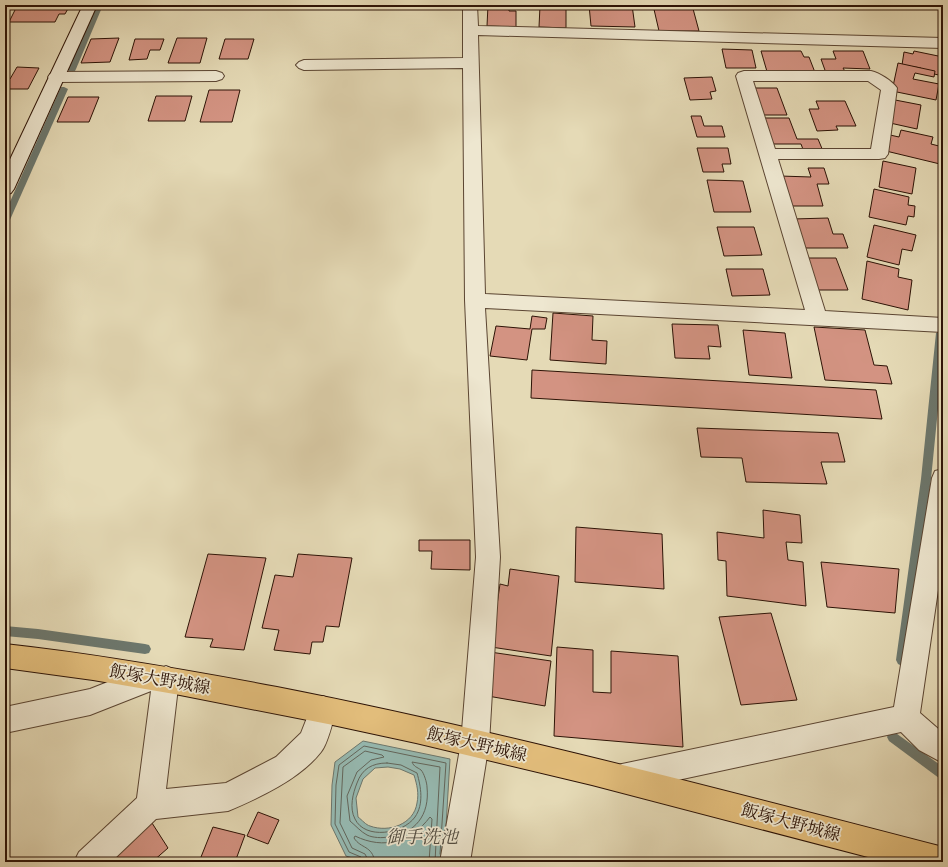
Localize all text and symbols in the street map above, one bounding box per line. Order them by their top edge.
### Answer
street label: 飯塚大野城線 [107,660,212,702]
street label: 飯塚大野城線 [424,723,529,769]
street label: 飯塚大野城線 [738,799,843,849]
water label: 御手洗池 [386,826,460,852]

